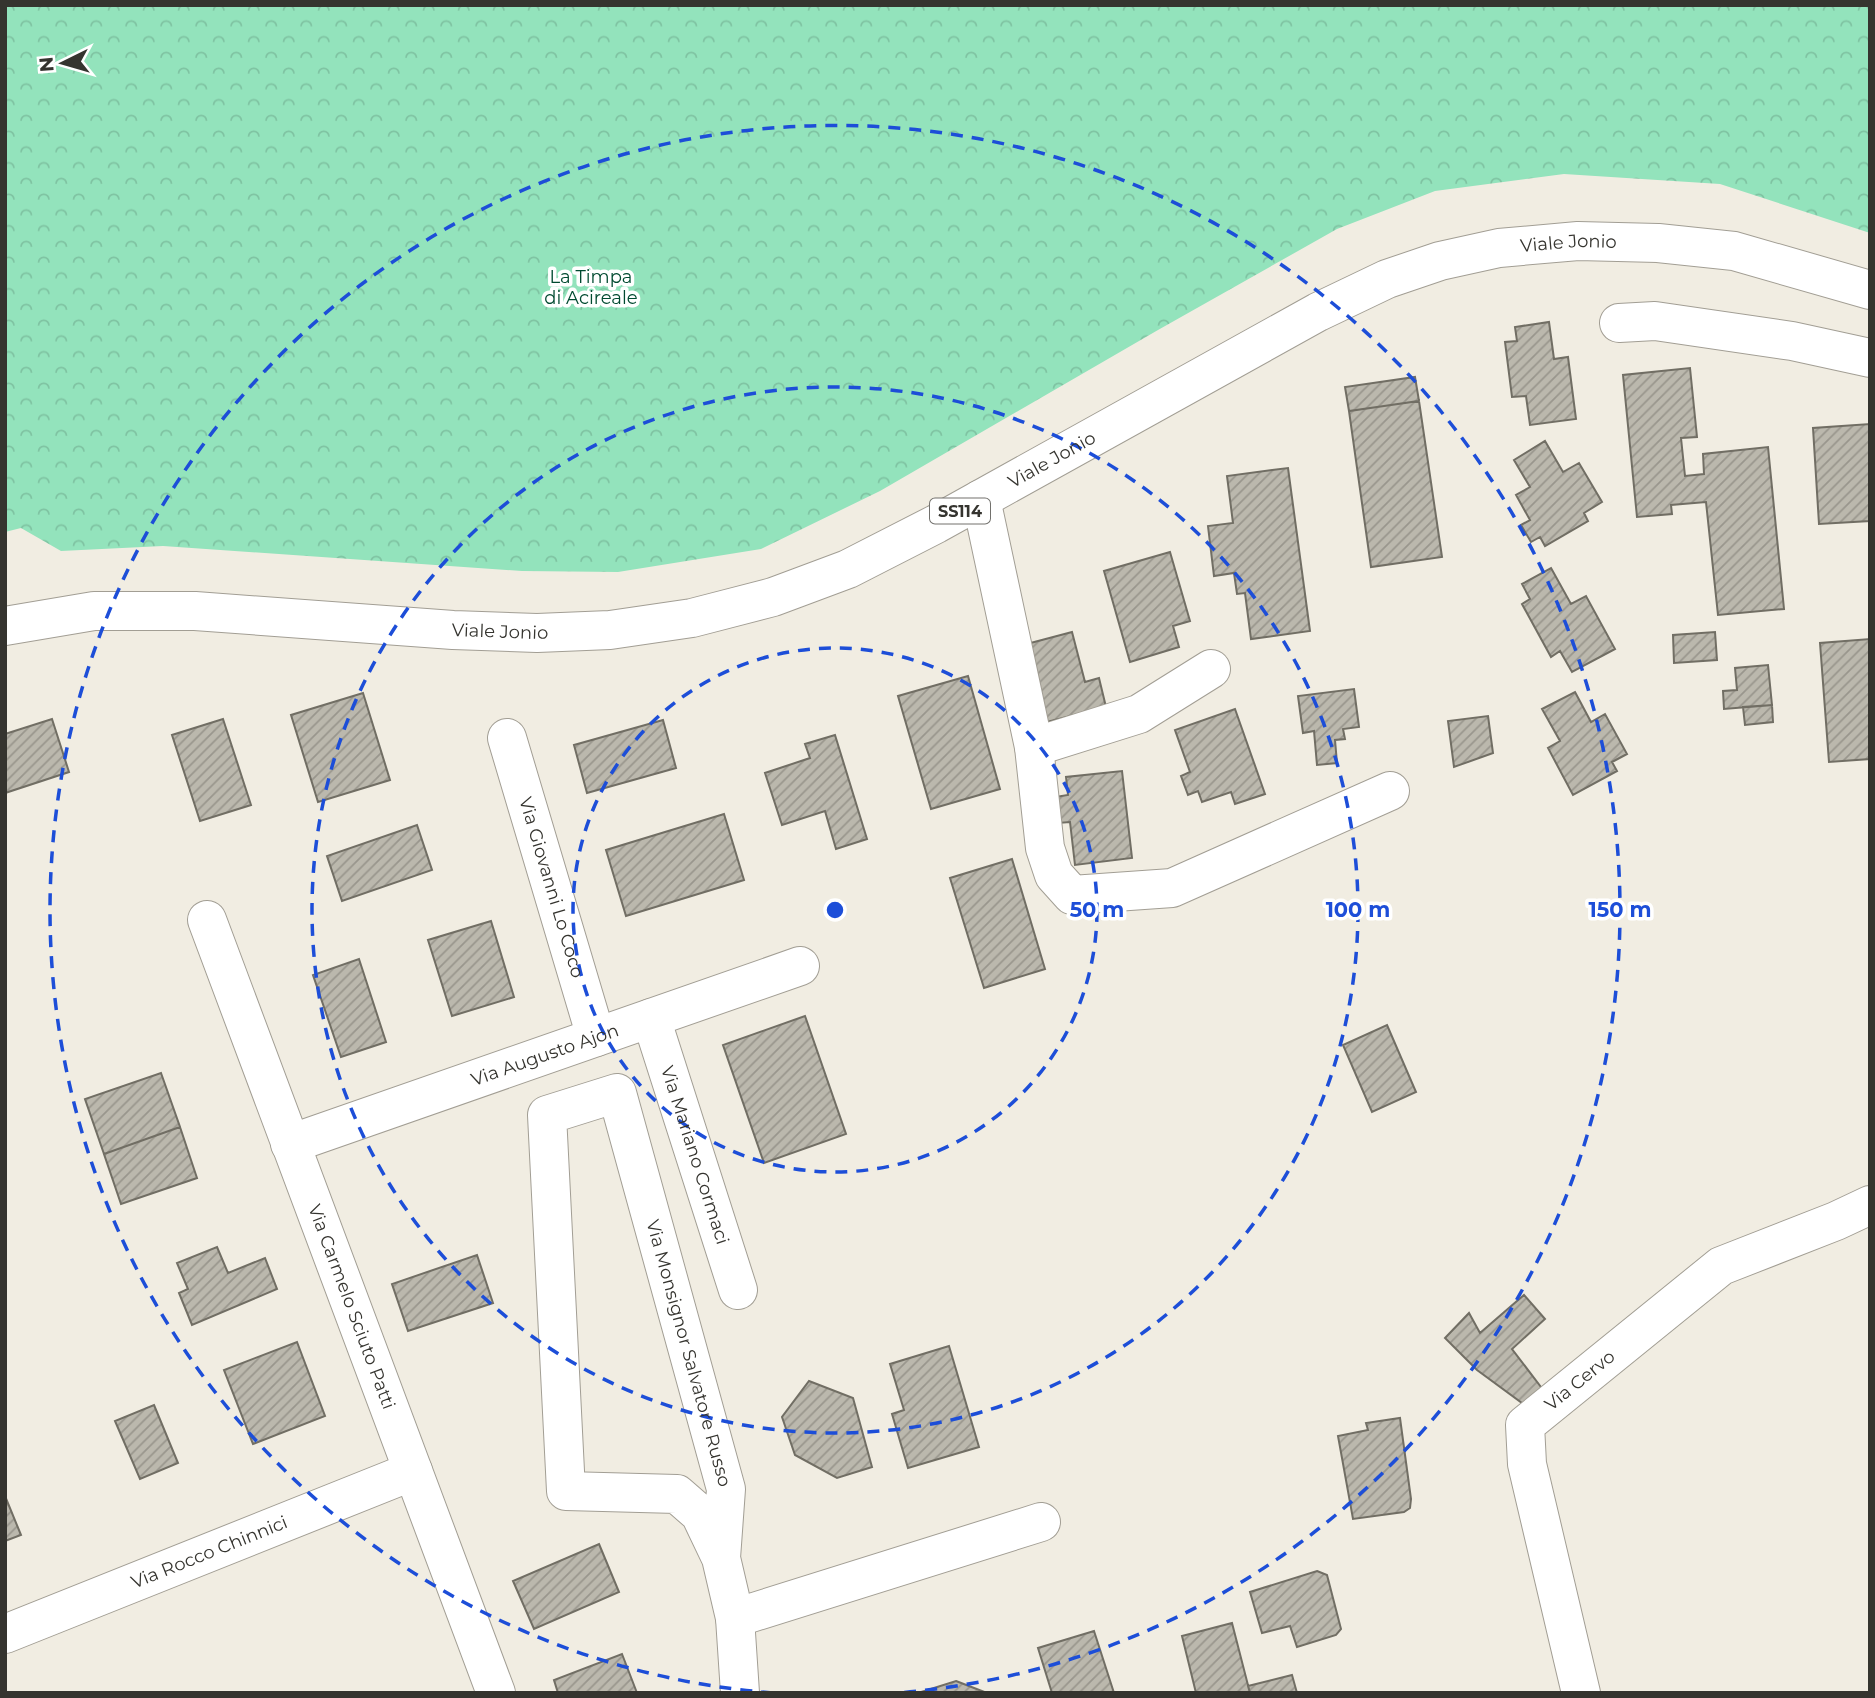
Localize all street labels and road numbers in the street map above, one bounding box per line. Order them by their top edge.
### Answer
street label: Viale Jonio [1519,230,1617,257]
street label: Viale Jonio [1004,427,1099,493]
road number: SS114 [930,498,990,524]
street label: Viale Jonio [451,619,549,644]
street label: Via Giovanni Lo Coco [514,794,589,981]
street label: Via Augusto Ajon [468,1019,622,1091]
street label: Via Mariano Cormaci [656,1063,734,1247]
street label: Via Carmelo Sciuto Patti [303,1201,400,1412]
street label: Via Monsignor Salvatore Russo [641,1217,736,1489]
street label: Via Cervo [1540,1345,1619,1415]
street label: Via Rocco Chinnici [128,1511,291,1593]

